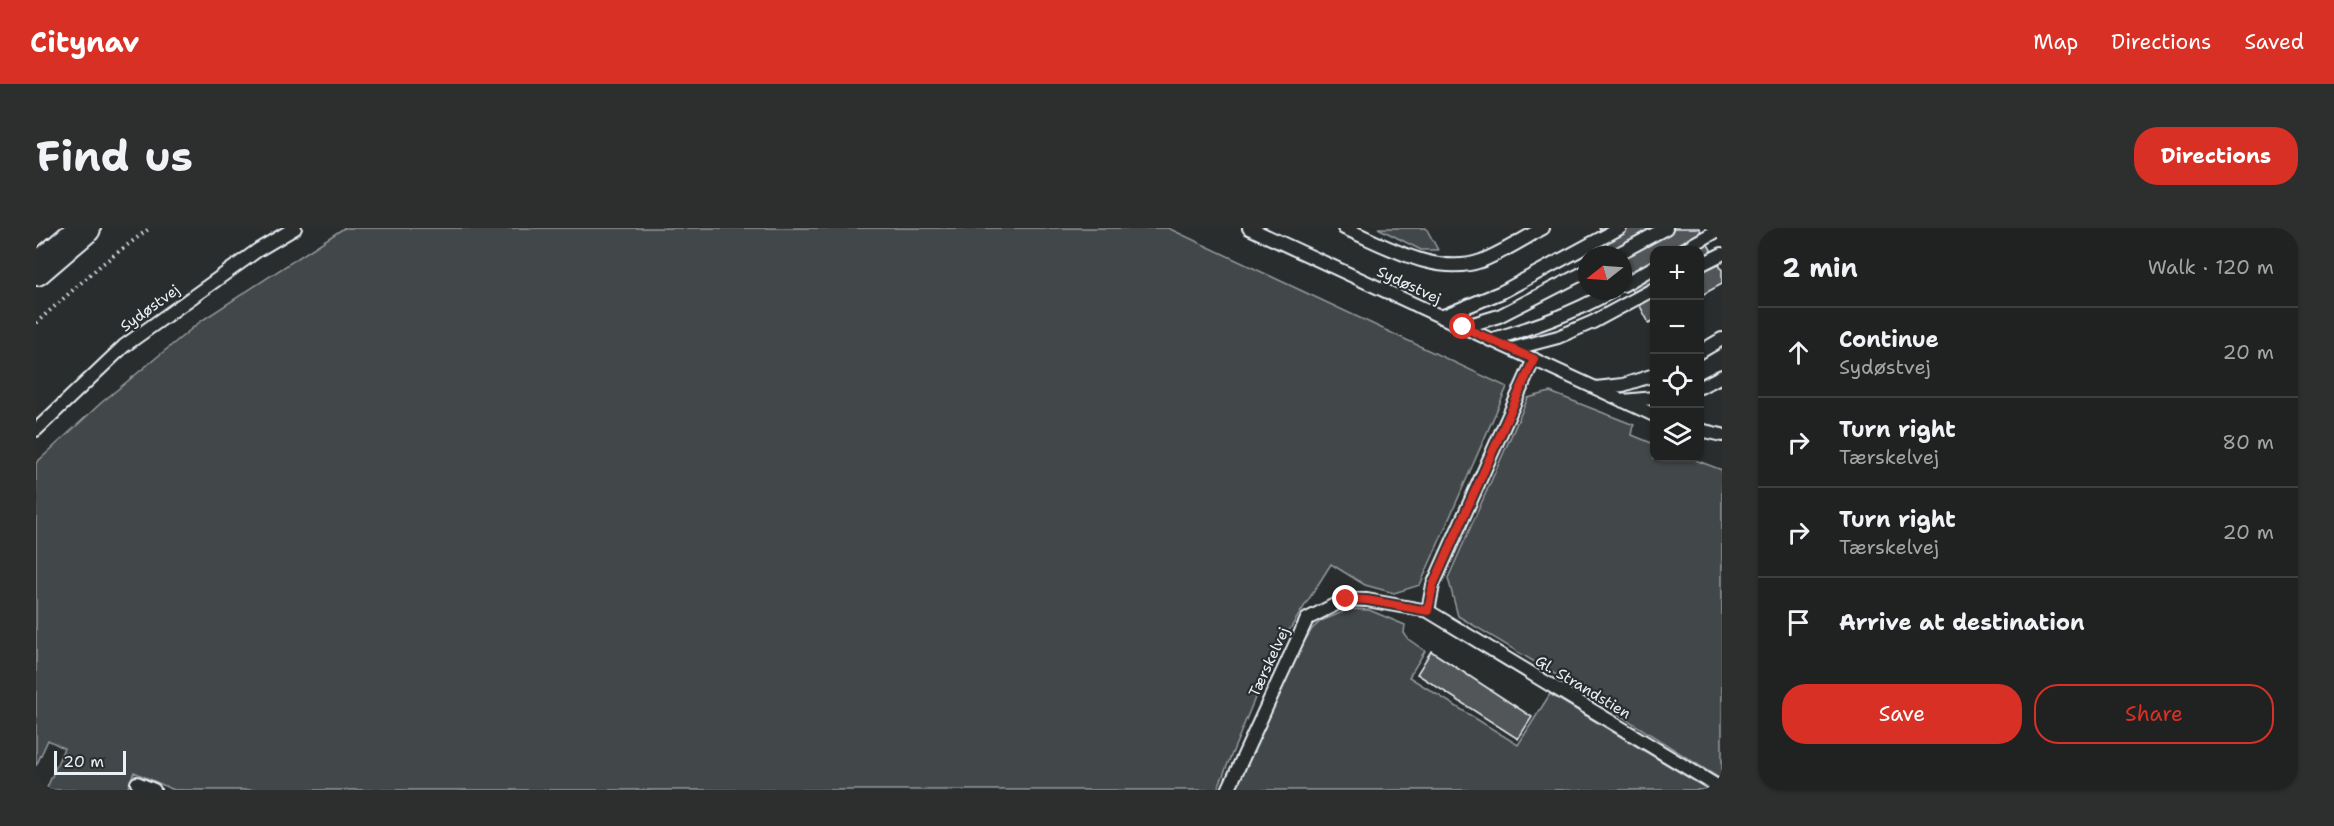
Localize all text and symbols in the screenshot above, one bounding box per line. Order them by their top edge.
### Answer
text: Citynav [30,23,139,61]
text: Map [2033,28,2078,56]
text: Directions [2111,28,2211,56]
text: Saved [2244,28,2304,56]
button: Directions [2134,127,2298,185]
text: Find us [36,128,193,184]
north arrow [1578,246,1632,300]
map controls [1650,246,1704,462]
button: + [1650,246,1704,300]
text: 2 min [1782,250,1858,285]
text: Walk · 120 m [2148,254,2274,280]
street label: Sydøstvej [1374,261,1444,309]
street label: Sydøstvej [116,280,184,336]
button: − [1650,300,1704,354]
route start [1449,313,1475,339]
text: Continue [1839,325,1939,354]
icon: ahead [1782,336,1815,369]
text: 20 m [2223,339,2274,365]
button: locate [1650,354,1704,408]
text: Sydøstvej [1839,354,1931,380]
button: layers [1650,408,1704,462]
text: Turn right [1839,415,1956,444]
icon: right [1782,426,1815,459]
text: 80 m [2222,429,2274,455]
text: Tærskelvej [1839,444,1939,470]
text: Turn right [1839,505,1956,534]
icon: right [1782,516,1815,549]
text: 20 m [2223,519,2274,545]
text: Tærskelvej [1839,534,1939,560]
route end [1332,585,1358,611]
icon: arrive [1782,606,1815,639]
text: Arrive at destination [1839,608,2085,637]
street label: Tærskelvej [1244,624,1294,700]
street label: Gl. Strandstien [1531,651,1635,723]
button: Save [1782,684,2022,744]
button: Share [2034,684,2274,744]
scale bar [54,748,126,776]
text: 20 m [63,751,104,772]

